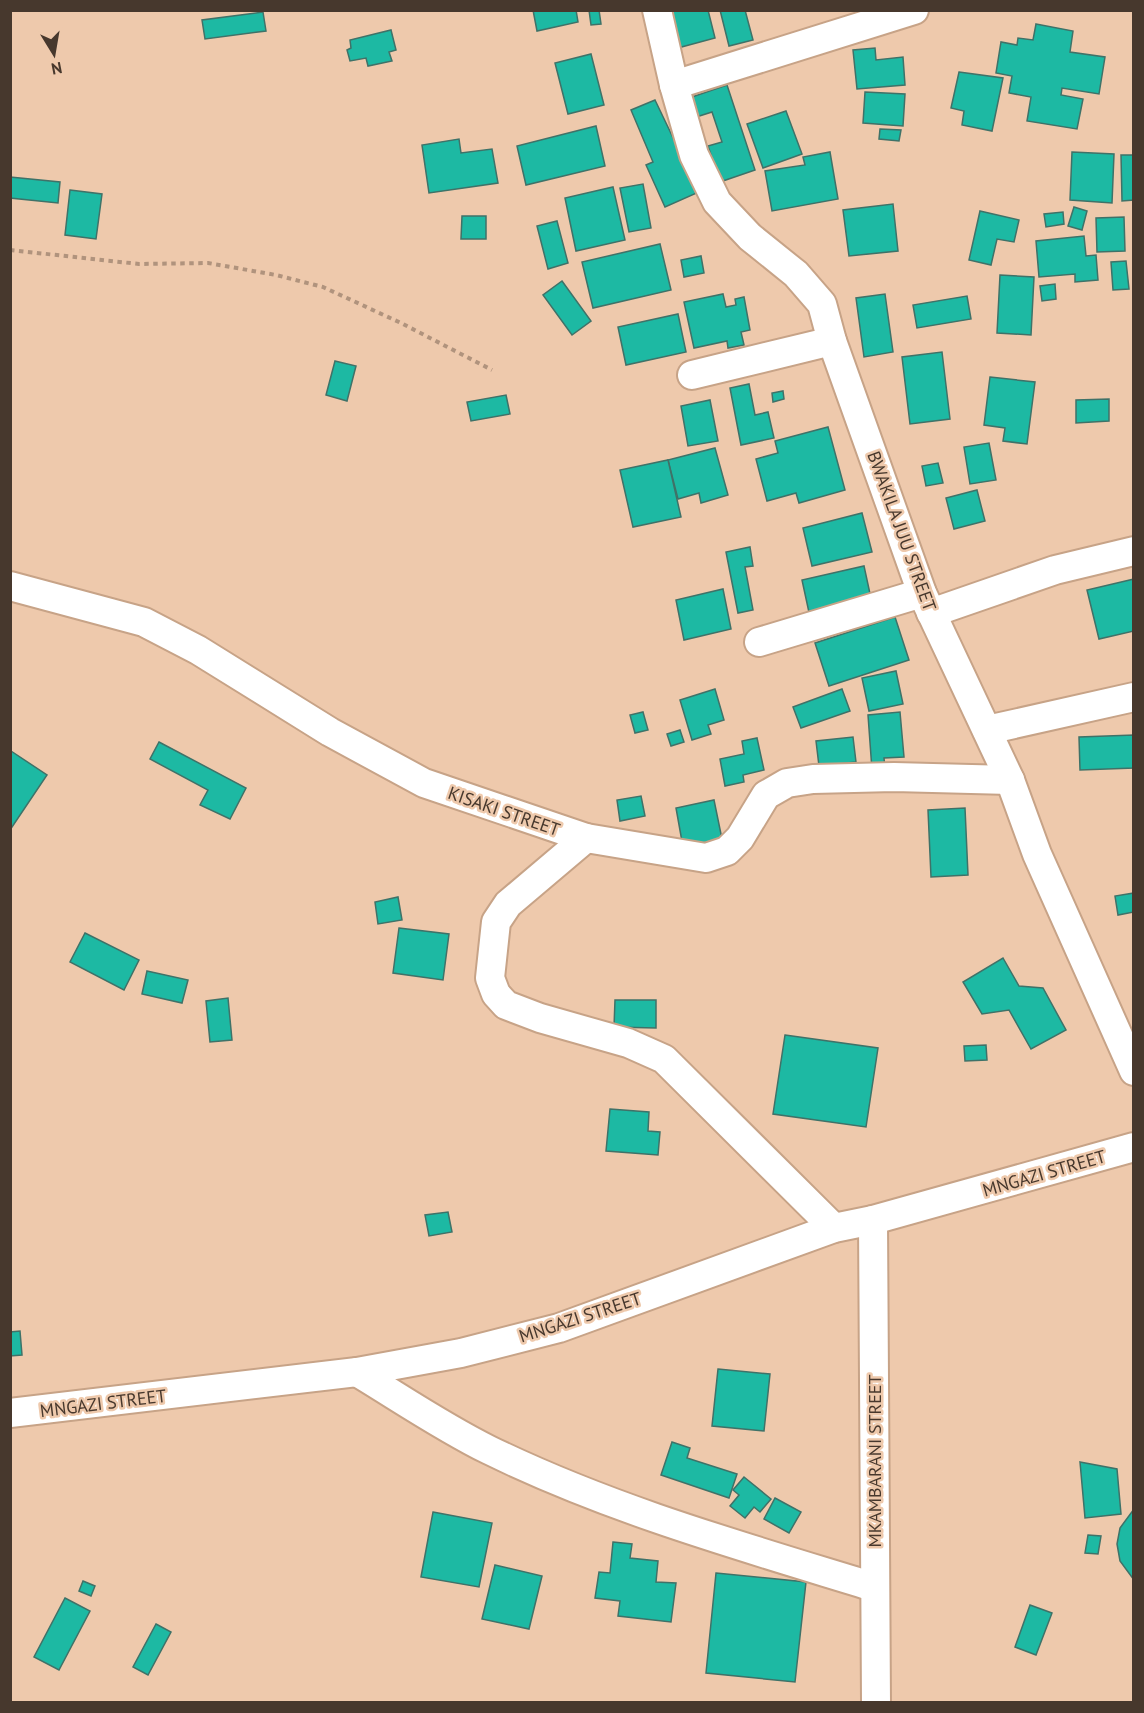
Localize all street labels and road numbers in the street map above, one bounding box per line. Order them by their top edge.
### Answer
street label: BWAKILA JUU STREET [862,448,942,614]
street label: KISAKI STREET [445,781,563,841]
street label: MNGAZI STREET [980,1144,1108,1202]
street label: MNGAZI STREET [516,1286,644,1348]
street label: MKAMBARANI STREET [863,1375,886,1547]
street label: MNGAZI STREET [39,1384,167,1422]

